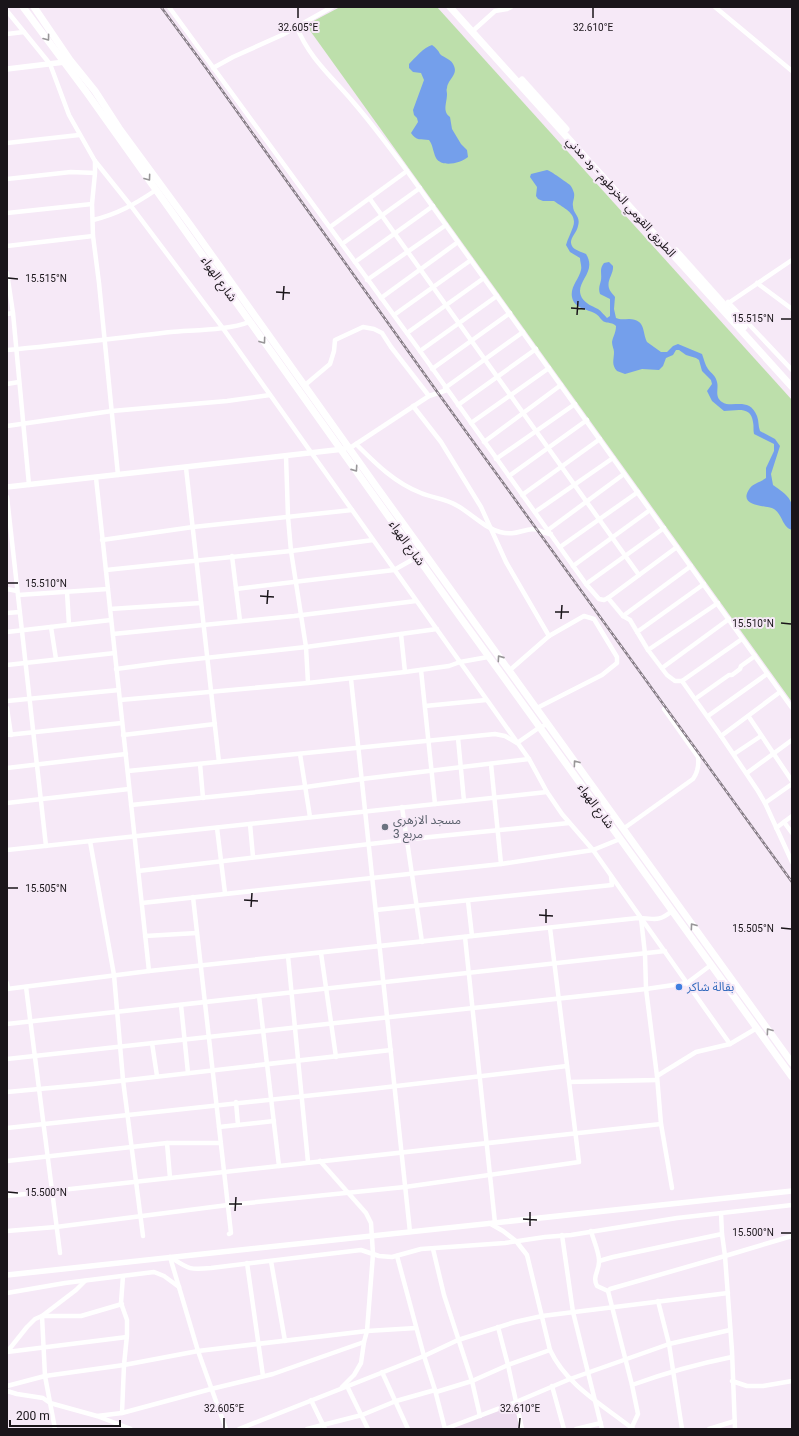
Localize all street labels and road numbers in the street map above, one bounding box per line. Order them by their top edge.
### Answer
street label: الطريق القومي الخرطوم - ود مدني [561,134,679,262]
street label: شارع الهواء [197,254,240,305]
street label: شارع الهواء [385,518,428,569]
street label: شارع الهواء [573,781,617,832]

